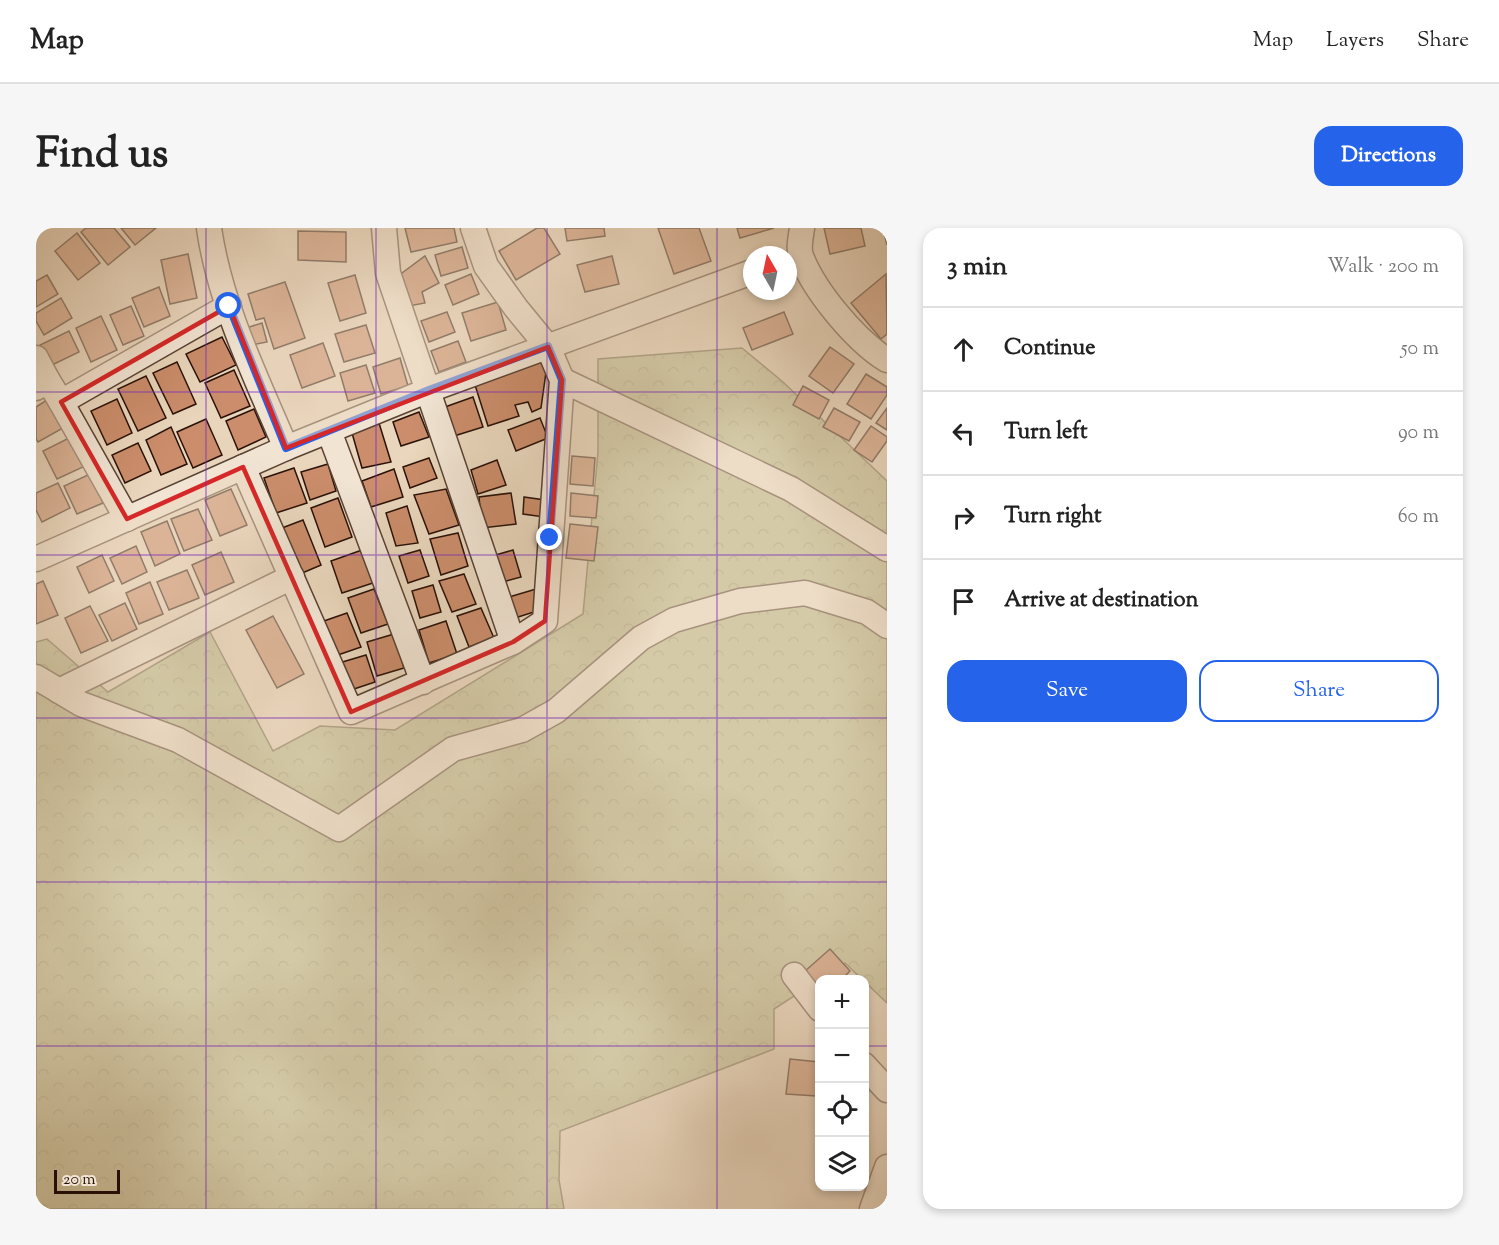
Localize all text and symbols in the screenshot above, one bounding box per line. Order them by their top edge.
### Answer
text: Map [30,21,84,61]
text: Map [1253,26,1293,56]
text: Layers [1326,26,1384,56]
text: Share [1417,26,1469,56]
text: Find us [36,126,168,186]
button: Directions [1314,126,1463,186]
north arrow [743,246,797,300]
text: 3 min [947,249,1007,286]
text: Walk · 200 m [1327,253,1439,282]
route start [215,292,241,318]
icon: ahead [947,333,980,366]
text: Continue [1004,333,1095,365]
text: 50 m [1401,335,1439,364]
icon: left [947,417,980,450]
text: Turn left [1004,417,1087,449]
text: 90 m [1398,419,1439,448]
icon: right [947,501,980,534]
text: Turn right [1004,501,1101,533]
text: 60 m [1398,503,1439,532]
route end [536,524,562,550]
icon: arrive [947,585,980,618]
text: Arrive at destination [1004,585,1199,617]
button: Save [947,660,1187,722]
button: Share [1199,660,1439,722]
map controls [815,975,869,1191]
button: + [815,975,869,1029]
button: − [815,1029,869,1083]
button: locate [815,1083,869,1137]
button: layers [815,1137,869,1191]
scale bar [54,1167,120,1194]
text: 20 m [63,1169,96,1192]

